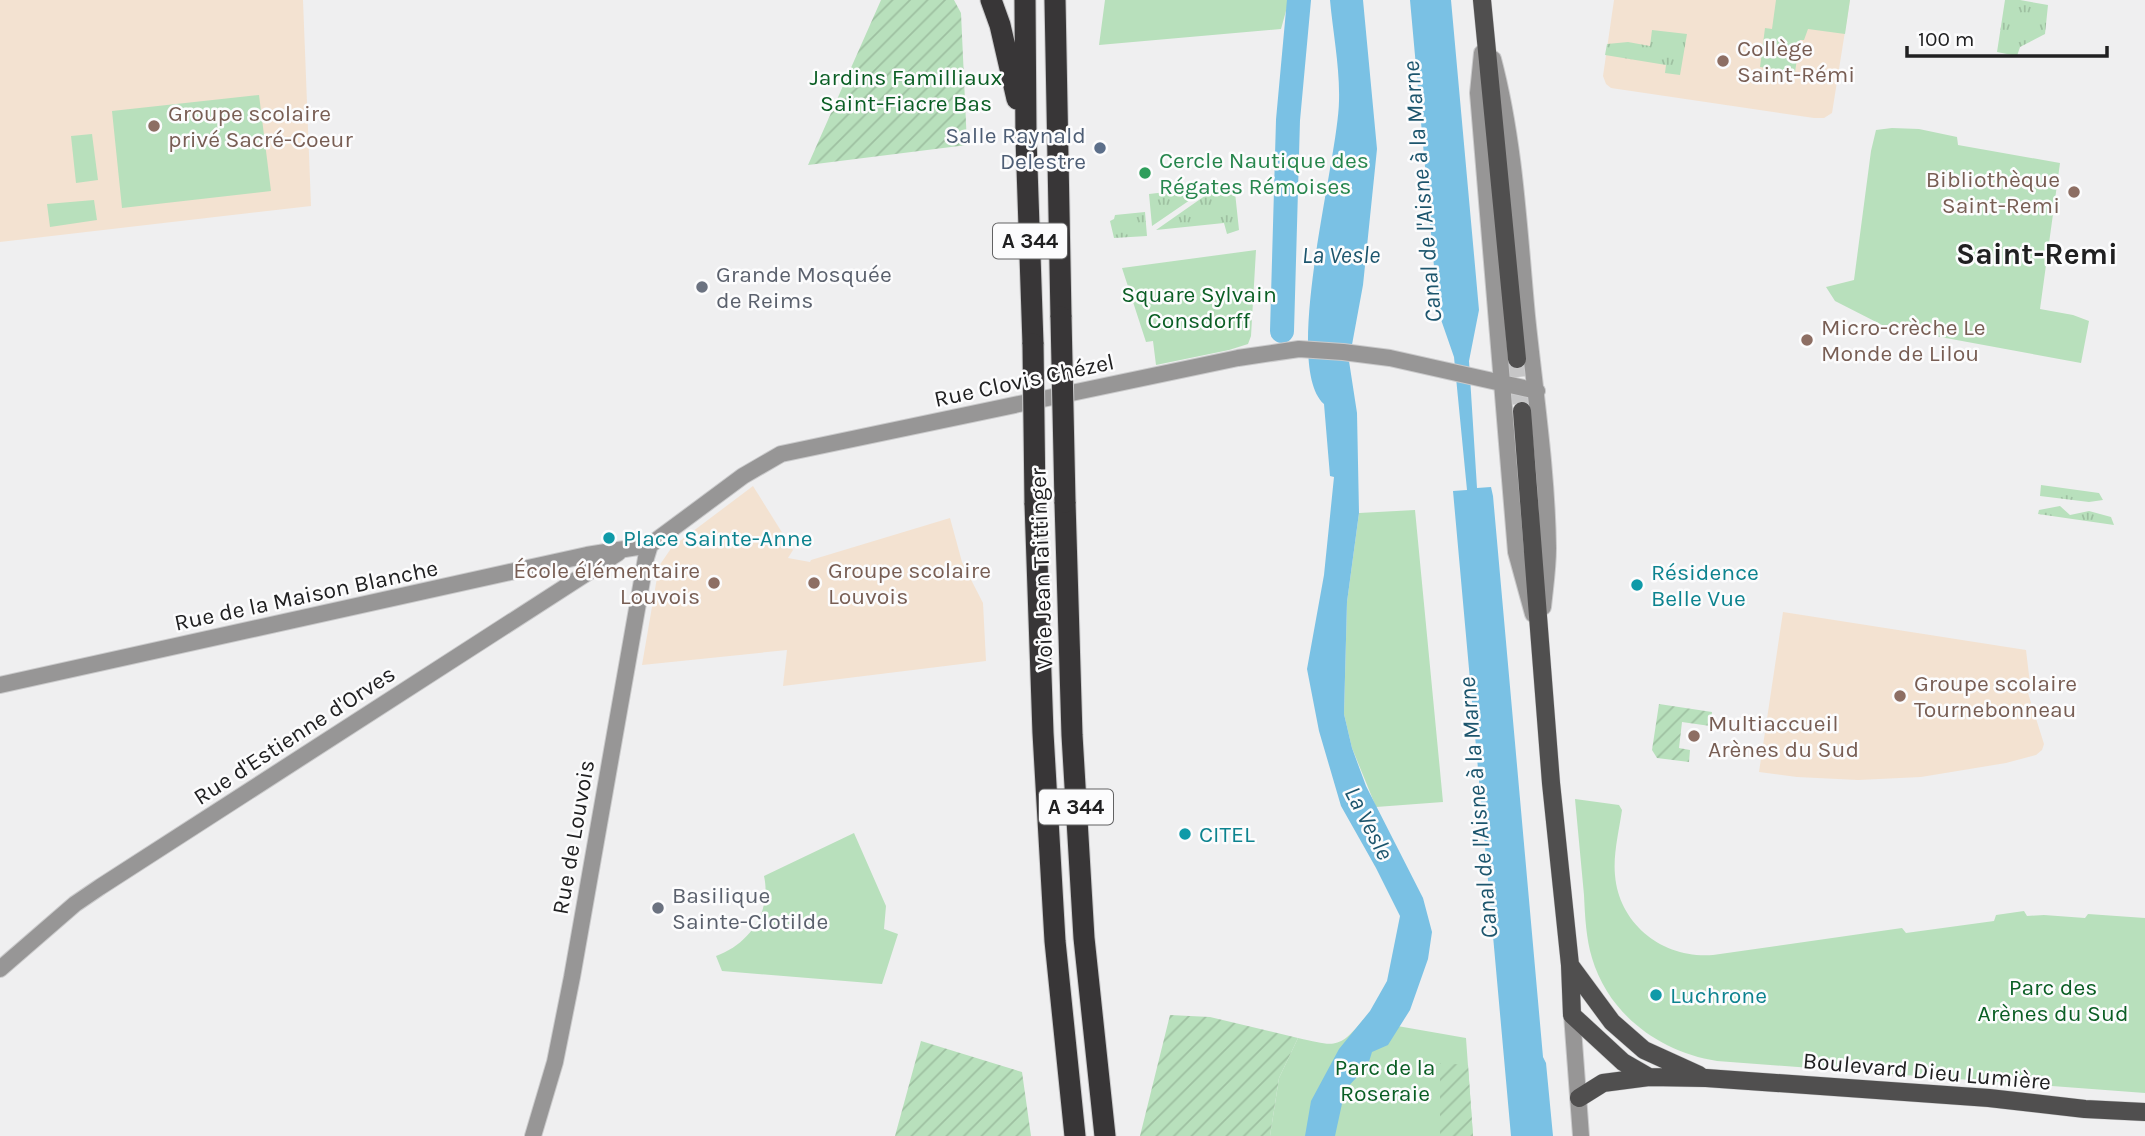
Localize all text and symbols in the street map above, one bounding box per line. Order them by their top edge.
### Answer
scale bar [1907,14,2106,58]
text: 100 m [1918,27,1975,51]
place label: Collège Saint-Rémi [1737,35,1855,88]
marker: Collège Saint-Rémi [1715,53,1731,69]
water label: Canal de l'Aisne à la Marne [1397,60,1447,324]
park label: Jardins Familliaux Saint-Fiacre Bas [810,64,1003,117]
place label: Groupe scolaire privé Sacré-Coeur [168,100,353,153]
marker: Groupe scolaire privé Sacré-Coeur [146,118,162,134]
place label: Salle Raynald Delestre [945,122,1086,175]
marker: Salle Raynald Delestre [1092,140,1108,156]
place label: Cercle Nautique des Régates Rémoises [1159,147,1369,200]
marker: Cercle Nautique des Régates Rémoises [1137,165,1153,181]
place label: Bibliothèque Saint-Remi [1926,166,2060,219]
marker: Bibliothèque Saint-Remi [2066,184,2082,200]
road number: A 344 [993,224,1067,258]
district label: Saint-Remi [1956,236,2118,272]
water label: La Vesle [1302,241,1380,269]
place label: Grande Mosquée de Reims [716,261,892,314]
marker: Grande Mosquée de Reims [694,279,710,295]
park label: Square Sylvain Consdorff [1121,281,1277,334]
place label: Micro-crèche Le Monde de Lilou [1821,314,1986,367]
marker: Micro-crèche Le Monde de Lilou [1799,332,1815,348]
street label: Rue Clovis Chézel [932,348,1117,413]
street label: Voie Jean Taittinger [1024,467,1059,670]
place label: Place Sainte-Anne [623,525,813,552]
marker: Place Sainte-Anne [601,530,617,546]
street label: Rue de la Maison Blanche [172,554,440,637]
place label: École élémentaire Louvois [513,557,700,610]
place label: Groupe scolaire Louvois [828,557,991,610]
place label: Résidence Belle Vue [1651,559,1759,612]
marker: École élémentaire Louvois [706,575,722,591]
marker: Groupe scolaire Louvois [806,575,822,591]
marker: Résidence Belle Vue [1629,577,1645,593]
street label: Rue d'Estienne d'Orves [188,660,400,811]
place label: Groupe scolaire Tournebonneau [1914,670,2077,723]
water label: Canal de l'Aisne à la Marne [1453,676,1503,940]
marker: Groupe scolaire Tournebonneau [1892,688,1908,704]
place label: Multiaccueil Arènes du Sud [1708,710,1859,763]
marker: Multiaccueil Arènes du Sud [1686,728,1702,744]
street label: Rue de Louvois [547,758,600,916]
water label: La Vesle [1339,782,1399,864]
road number: A 344 [1039,790,1113,824]
place label: CITEL [1199,821,1255,848]
marker: CITEL [1177,826,1193,842]
place label: Basilique Sainte-Clotilde [672,882,828,935]
marker: Basilique Sainte-Clotilde [650,900,666,916]
park label: Parc des Arènes du Sud [1977,974,2129,1027]
place label: Luchrone [1670,982,1767,1009]
marker: Luchrone [1648,987,1664,1003]
street label: Boulevard Dieu Lumière [1802,1047,2052,1096]
park label: Parc de la Roseraie [1334,1054,1436,1107]

